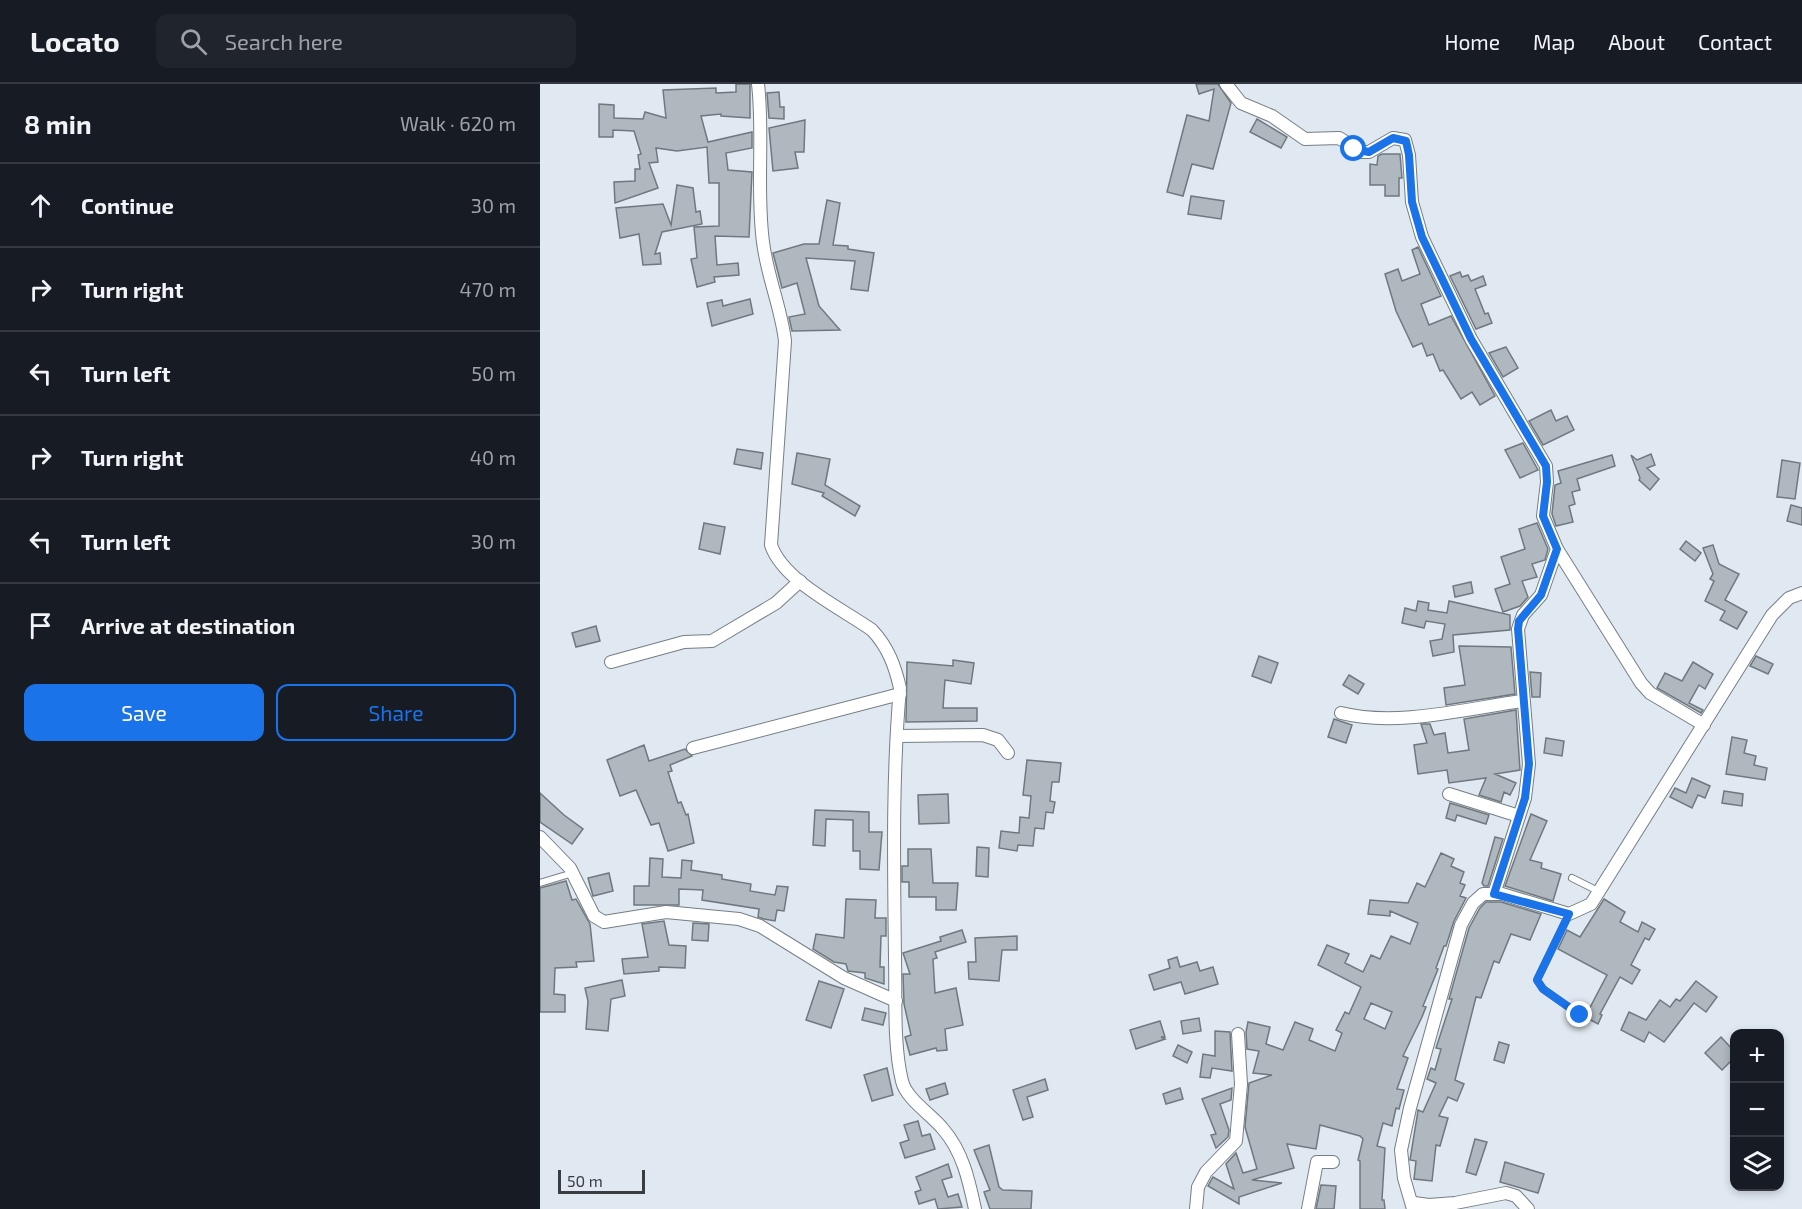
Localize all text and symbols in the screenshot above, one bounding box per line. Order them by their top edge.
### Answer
search box [156,14,576,68]
text: Locato [30,24,120,58]
icon: search [177,25,210,58]
text: Search here [225,28,343,54]
text: Home [1444,29,1500,54]
text: Map [1533,29,1575,54]
text: About [1608,29,1665,54]
text: Contact [1698,29,1772,54]
text: 8 min [24,108,92,139]
text: Walk · 620 m [400,111,516,135]
route start [1340,135,1366,161]
icon: ahead [24,189,57,222]
text: Continue [81,192,174,218]
text: 30 m [471,193,516,217]
icon: right [24,273,57,306]
text: Turn right [81,276,183,302]
text: 470 m [459,277,516,301]
icon: left [24,357,57,390]
text: Turn left [81,360,170,386]
text: 50 m [471,361,516,385]
icon: right [24,441,57,474]
text: Turn right [81,444,183,470]
text: 40 m [470,445,516,469]
icon: left [24,525,57,558]
text: Turn left [81,528,170,554]
text: 30 m [471,529,516,553]
icon: arrive [24,609,57,642]
text: Arrive at destination [81,612,295,638]
button: Save [24,684,264,741]
button: Share [276,684,516,741]
route end [1566,1001,1592,1027]
map controls [1730,1029,1784,1191]
button: + [1730,1029,1784,1083]
button: − [1730,1083,1784,1137]
button: layers [1730,1137,1784,1191]
scale bar [558,1167,645,1194]
text: 50 m [567,1171,603,1190]

